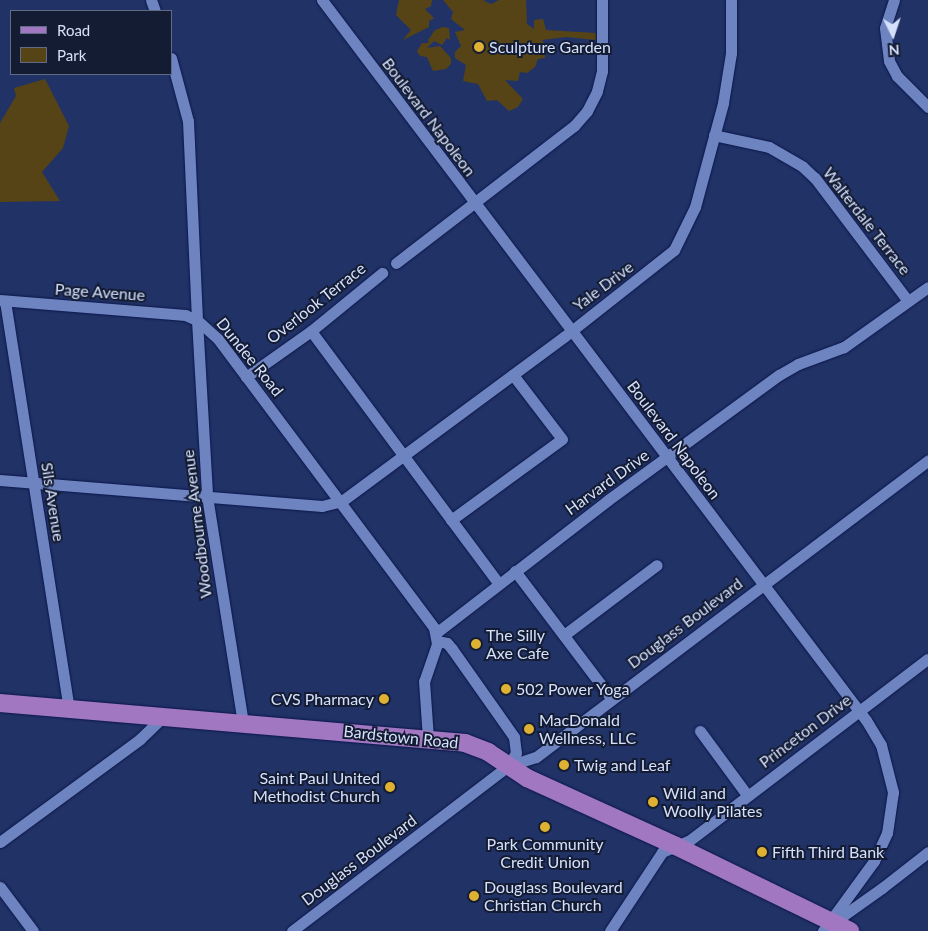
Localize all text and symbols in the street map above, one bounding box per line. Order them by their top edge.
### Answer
legend [10,10,172,75]
north arrow [868,10,918,60]
text: Road [57,21,90,39]
place label: Sculpture Garden [489,37,611,57]
marker: Sculpture Garden [473,41,485,53]
text: N [888,42,900,59]
text: Park [57,46,86,64]
street label: Boulevard Napoleon [378,54,480,180]
street label: Walterdale Terrace [819,163,915,279]
street label: Yale Drive [569,257,637,315]
street label: Overlook Terrace [263,258,369,348]
street label: Page Avenue [54,279,146,305]
street label: Dundee Road [213,314,287,400]
street label: Boulevard Napoleon [623,377,725,503]
street label: Harvard Drive [562,445,652,519]
street label: Woodbourne Avenue [178,448,216,600]
street label: Sils Avenue [37,461,69,543]
street label: Douglass Boulevard [624,574,746,672]
place label: The Silly Axe Cafe [486,625,549,663]
marker: The Silly Axe Cafe [470,638,482,650]
place label: 502 Power Yoga [516,679,630,699]
marker: 502 Power Yoga [500,683,512,695]
place label: CVS Pharmacy [271,689,374,709]
street label: Princeton Drive [755,690,855,772]
marker: CVS Pharmacy [378,693,390,705]
place label: MacDonald Wellness, LLC [539,710,636,748]
street label: Bardstown Road [343,721,459,753]
marker: MacDonald Wellness, LLC [523,723,535,735]
place label: Twig and Leaf [574,755,670,775]
marker: Twig and Leaf [558,759,570,771]
place label: Saint Paul United Methodist Church [253,768,380,806]
marker: Saint Paul United Methodist Church [384,781,396,793]
place label: Wild and Woolly Pilates [663,783,763,821]
marker: Wild and Woolly Pilates [647,796,659,808]
street label: Douglass Boulevard [298,811,420,909]
marker: Park Community Credit Union [539,821,551,833]
place label: Park Community Credit Union [487,834,603,872]
place label: Fifth Third Bank [772,842,885,862]
marker: Fifth Third Bank [756,846,768,858]
place label: Douglass Boulevard Christian Church [484,877,623,915]
marker: Douglass Boulevard Christian Church [468,890,480,902]

